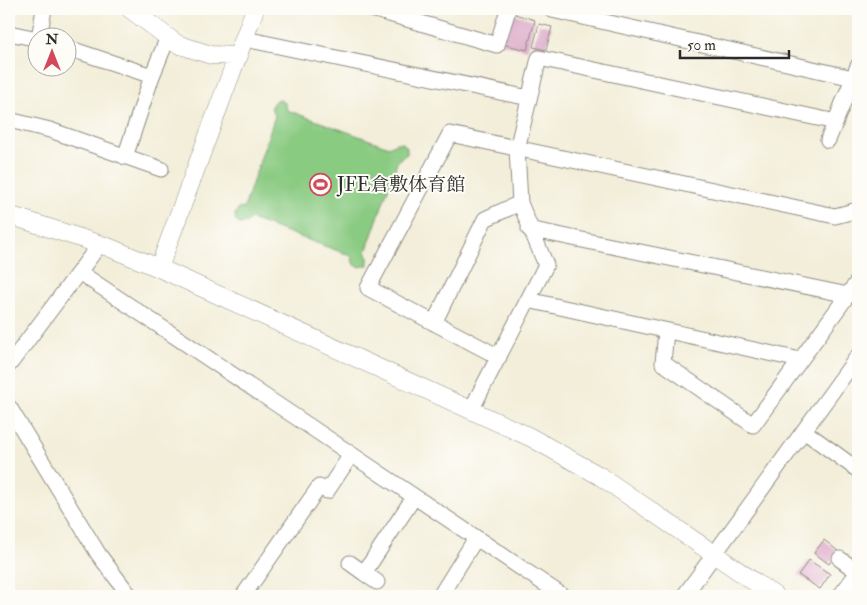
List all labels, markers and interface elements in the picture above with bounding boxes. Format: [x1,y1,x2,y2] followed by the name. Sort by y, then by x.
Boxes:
[28,28,78,78] north arrow
[680,28,788,60] scale bar
[45,31,59,48] text: N
[687,36,716,55] text: 50 m
[309,172,333,196] sports icon: JFE倉敷体育館
[336,173,465,197] place label: JFE倉敷体育館

